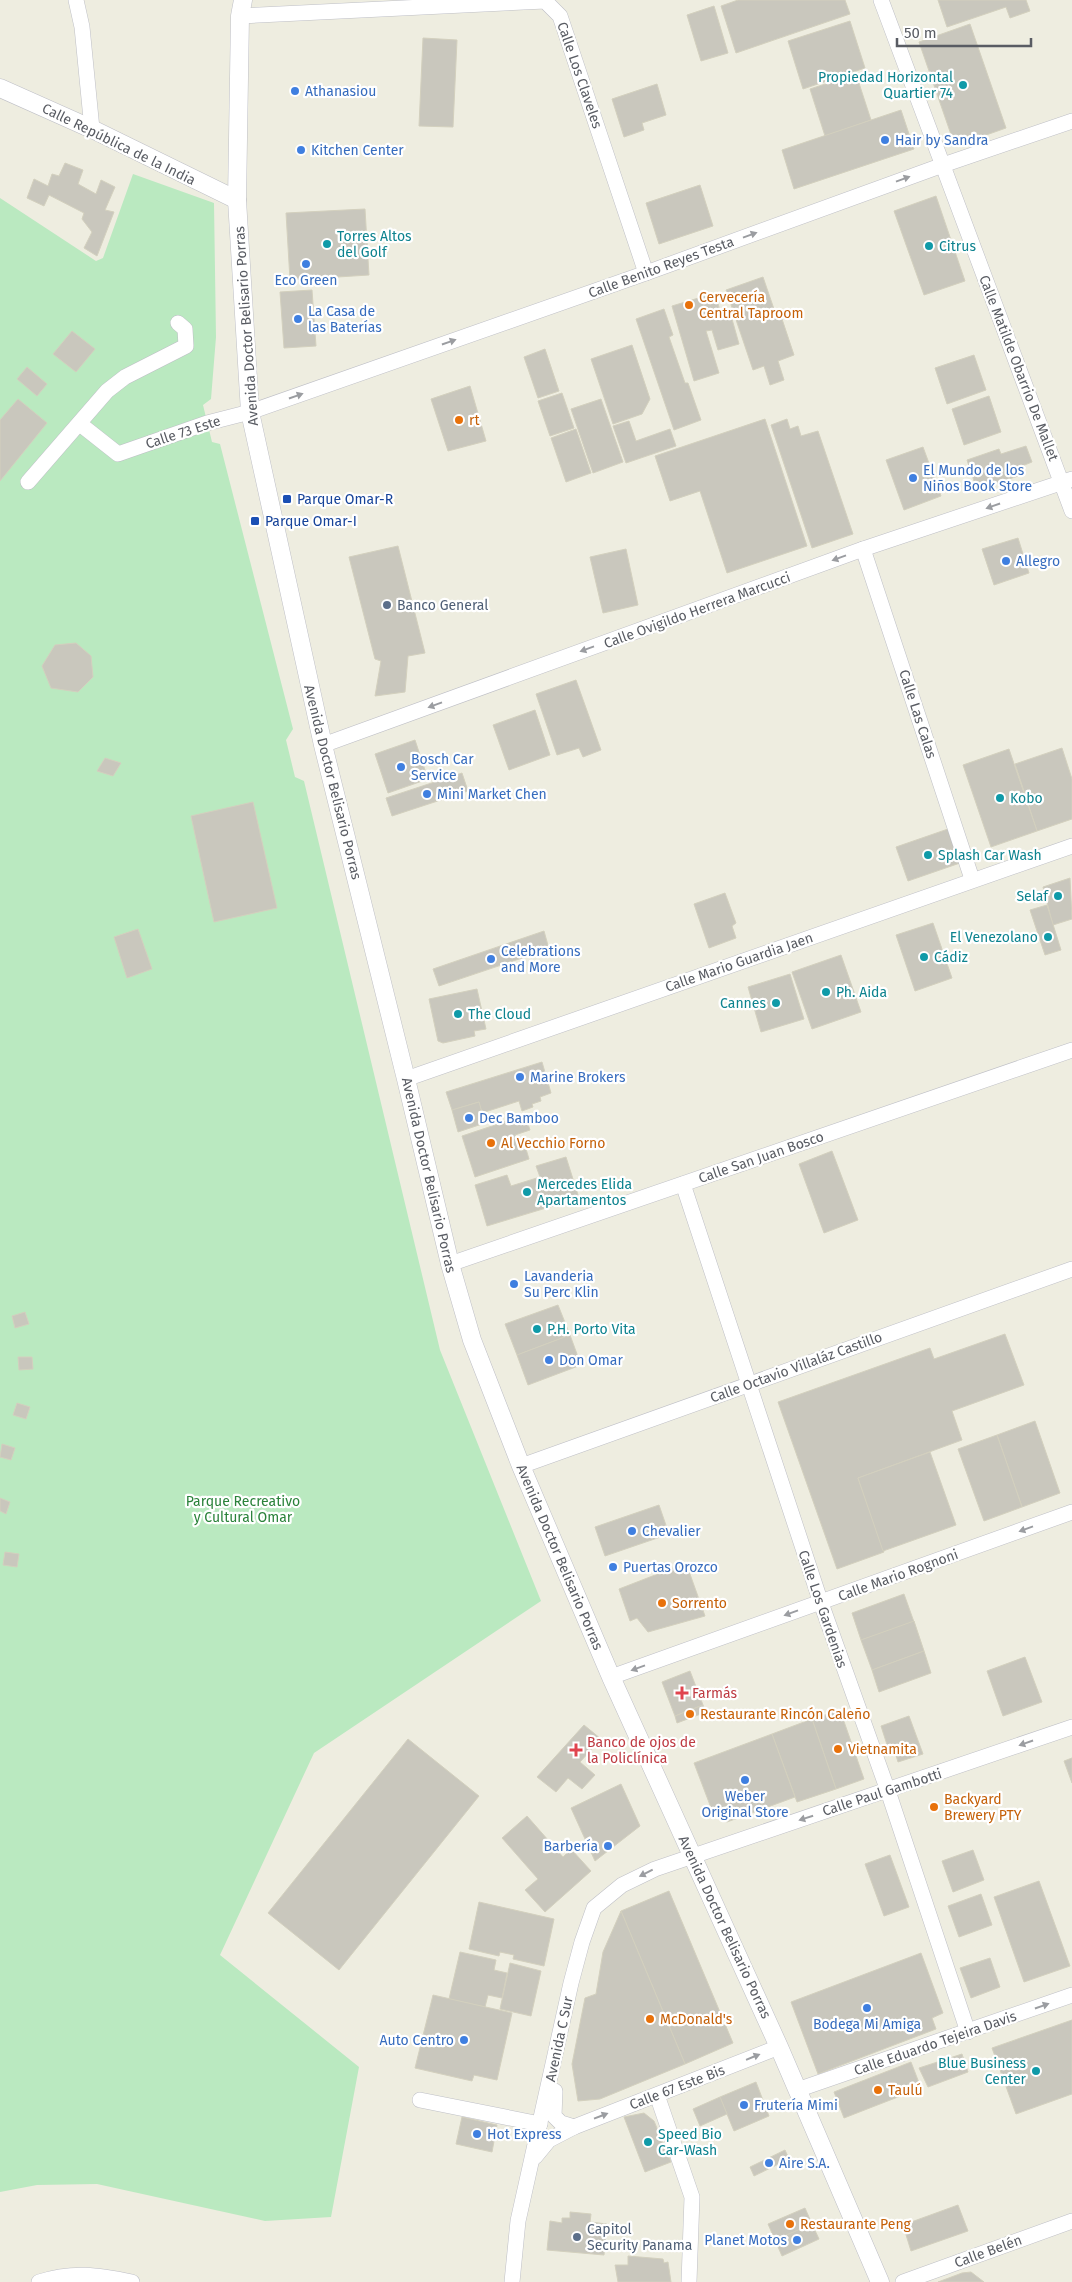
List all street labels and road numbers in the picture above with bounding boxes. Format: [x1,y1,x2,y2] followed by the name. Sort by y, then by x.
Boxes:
[553,20,606,131] street label: Calle Los Claveles
[39,100,198,189] street label: Calle República de la India
[231,225,262,426] street label: Avenida Doctor Belisario Porras
[586,233,736,302] street label: Calle Benito Reyes Testa
[975,273,1062,464] street label: Calle Matilde Obarrio De Mallet
[144,412,223,453] street label: Calle 73 Este
[602,569,793,652] street label: Calle Ovigildo Herrera Marcucci
[895,668,940,761] street label: Calle Las Calas
[300,683,365,882] street label: Avenida Doctor Belisario Porras
[663,929,815,996] street label: Calle Mario Guardia Jaen
[398,1076,459,1275] street label: Avenida Doctor Belisario Porras
[696,1128,826,1187] street label: Calle San Juan Bosco
[708,1328,885,1407] street label: Calle Octavio Villaláz Castillo
[513,1462,607,1653] street label: Avenida Doctor Belisario Porras
[836,1546,961,1605] street label: Calle Mario Rognoni
[794,1548,851,1671] street label: Calle Los Gardenias
[820,1765,944,1820] street label: Calle Paul Gambotti
[675,1833,775,2022] street label: Avenida Doctor Belisario Porras
[542,1994,577,2083] street label: Avenida C Sur
[852,2007,1019,2079] street label: Calle Eduardo Tejeira Davis
[627,2061,728,2113] street label: Calle 67 Este Bis
[952,2231,1024,2272] street label: Calle Belén

